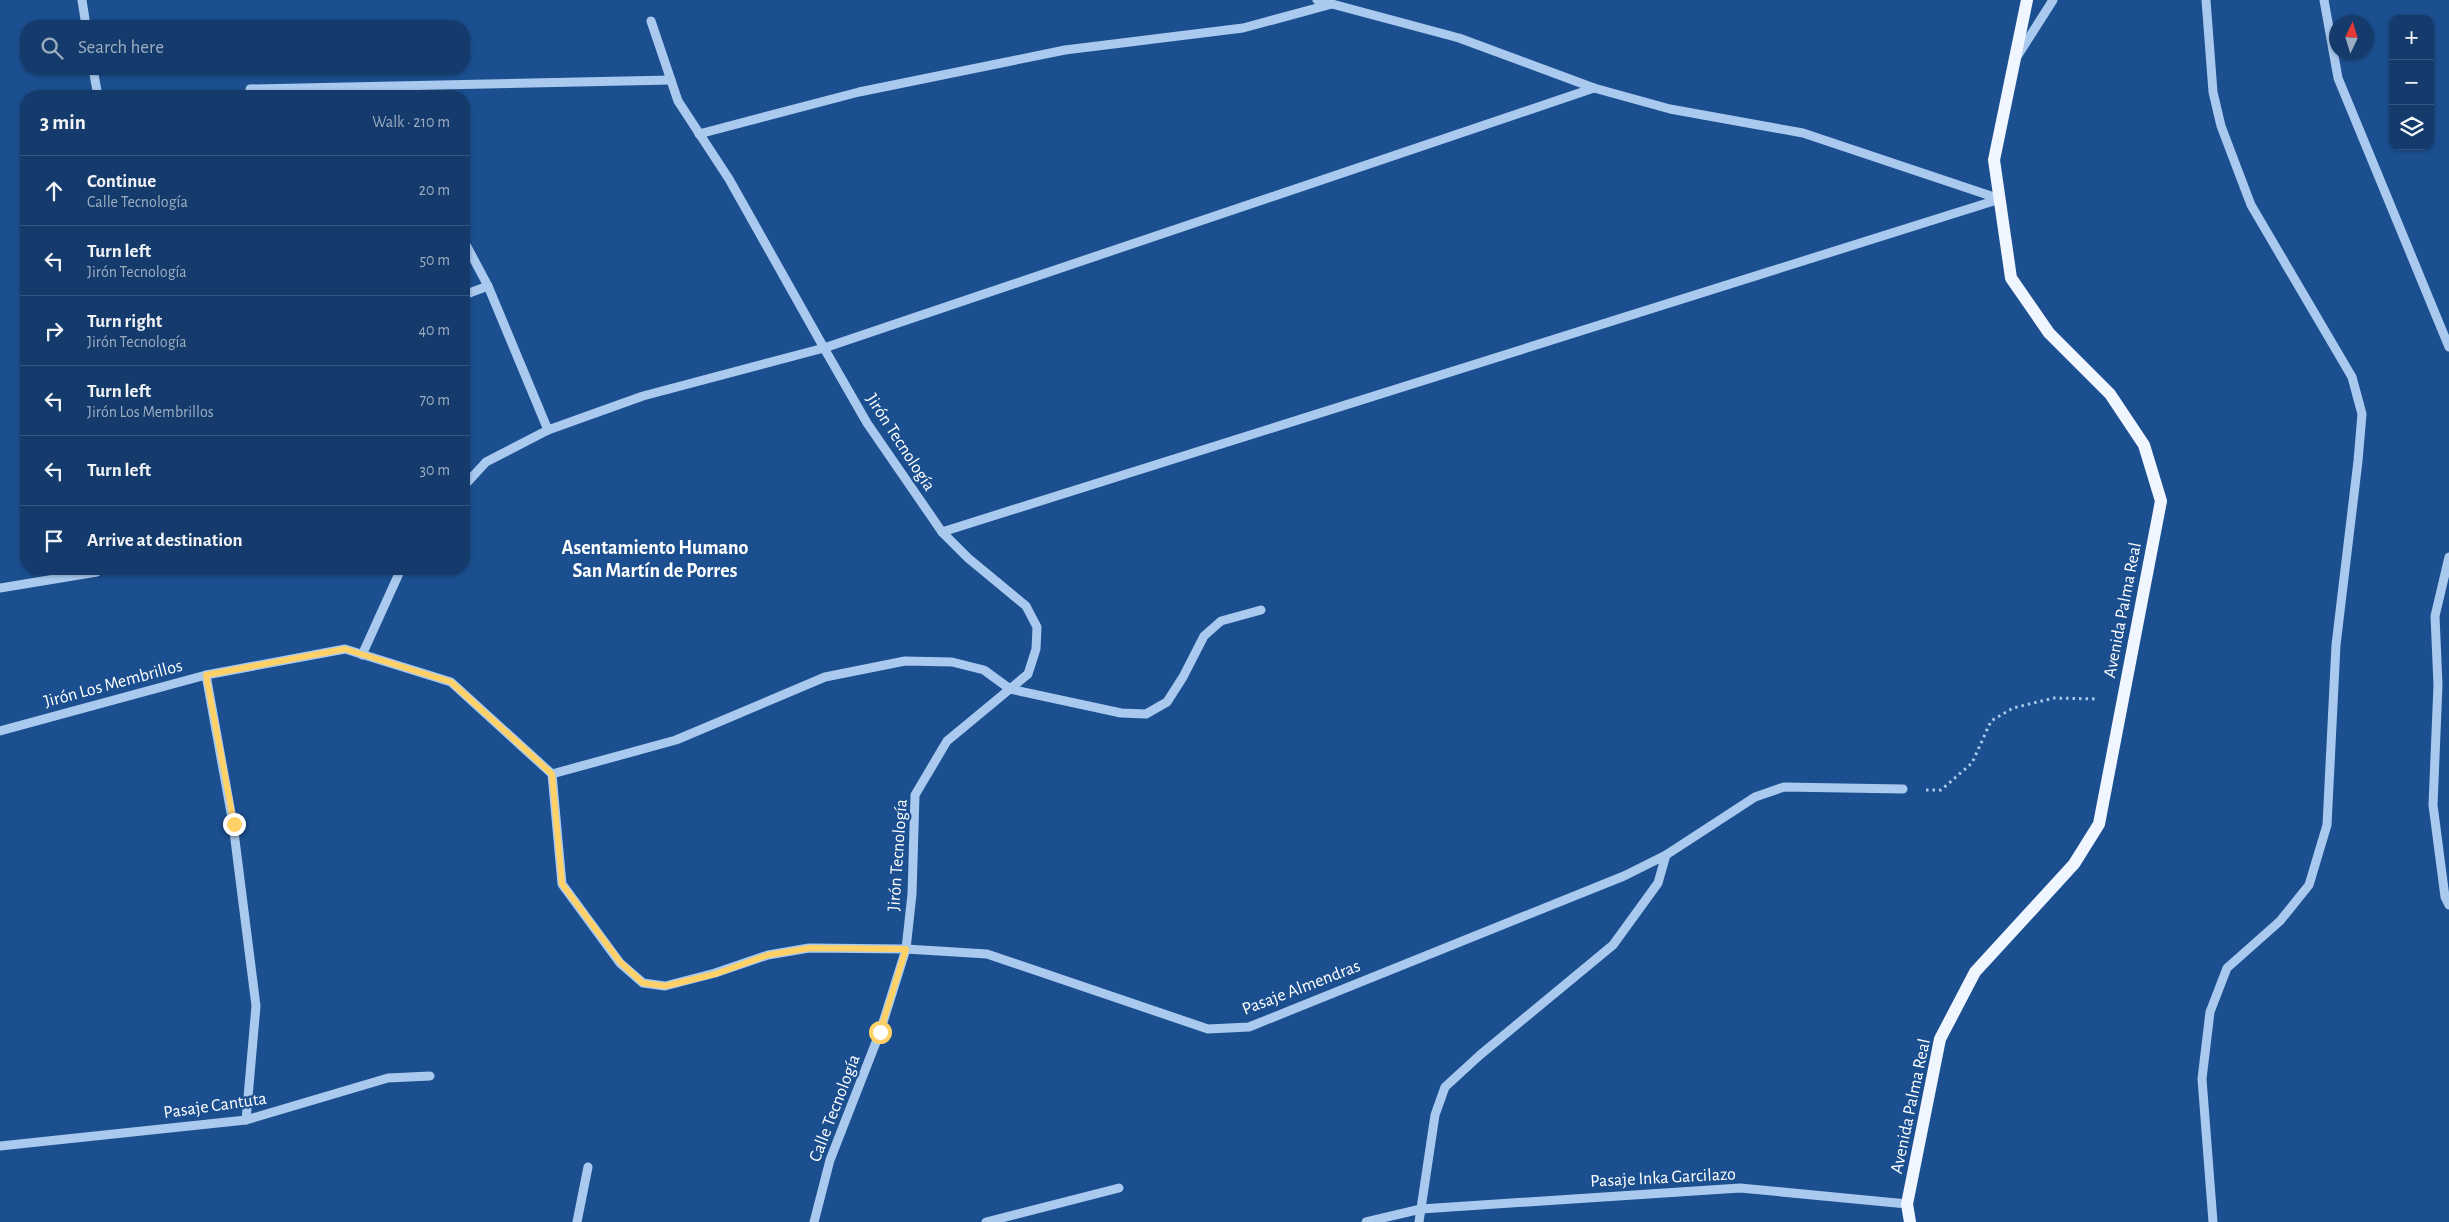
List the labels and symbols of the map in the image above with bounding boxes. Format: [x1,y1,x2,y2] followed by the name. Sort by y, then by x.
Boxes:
[2329,15,2374,60] north arrow
[862,391,938,494] street label: Jirón Tecnología
[562,538,749,581] district label: Asentamiento Humano San Martín de Porres
[2101,541,2145,680] street label: Avenida Palma Real
[42,657,184,711] street label: Jirón Los Membrillos
[885,798,911,912] street label: Jirón Tecnología
[223,813,246,836] route end
[1240,957,1363,1019] street label: Pasaje Almendras
[869,1021,892,1044] route start
[1888,1037,1934,1175] street label: Avenida Palma Real
[806,1052,864,1165] street label: Calle Tecnología
[162,1090,268,1122] street label: Pasaje Cantuta
[1590,1165,1737,1191] street label: Pasaje Inka Garcilazo

